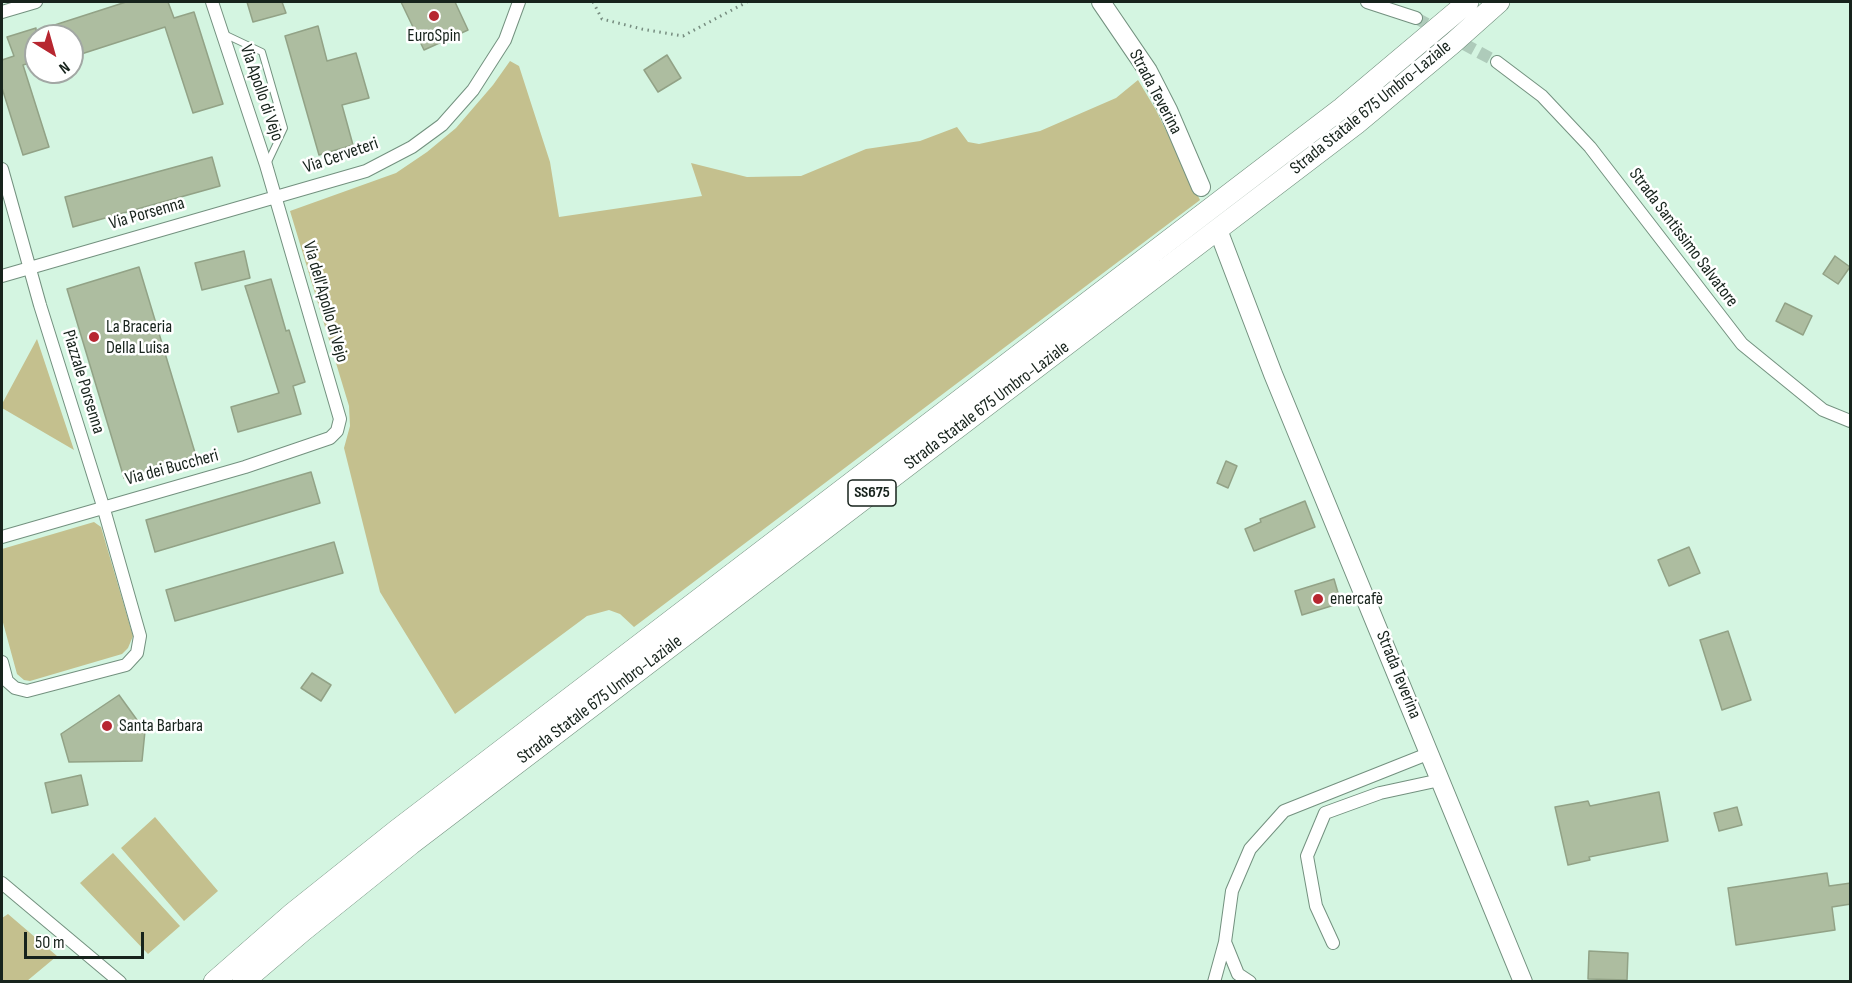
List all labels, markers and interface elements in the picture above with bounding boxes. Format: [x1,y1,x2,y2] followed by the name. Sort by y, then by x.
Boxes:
[427,9,441,23] marker: EuroSpin
[24,24,84,84] north arrow
[407,25,461,47] place label: EuroSpin
[1286,36,1456,180] street label: Strada Statale 675 Umbro-Laziale
[234,42,288,144] street label: Via Apollo di Vejo
[1124,46,1186,138] street label: Strada Teverina
[55,57,73,77] text: N
[301,133,381,179] street label: Via Cerveteri
[1624,164,1742,312] street label: Strada Santissimo Salvatore
[107,193,187,235] street label: Via Porsenna
[297,239,353,365] street label: Via dell'Apollo di Vejo
[106,316,172,358] place label: La Braceria Della Luisa
[57,328,109,436] street label: Piazzale Porsenna
[87,330,101,344] marker: La Braceria Della Luisa
[900,337,1074,475] street label: Strada Statale 675 Umbro-Laziale
[123,445,221,491] street label: Via dei Buccheri
[848,480,896,506] road number: SS675
[1330,588,1383,610] place label: enercafè
[1311,592,1325,606] marker: enercafè
[1371,628,1425,722] street label: Strada Teverina
[513,631,687,769] street label: Strada Statale 675 Umbro-Laziale
[119,715,203,737] place label: Santa Barbara
[100,719,114,733] marker: Santa Barbara
[27,920,147,958] scale bar
[35,932,65,953] text: 50 m

